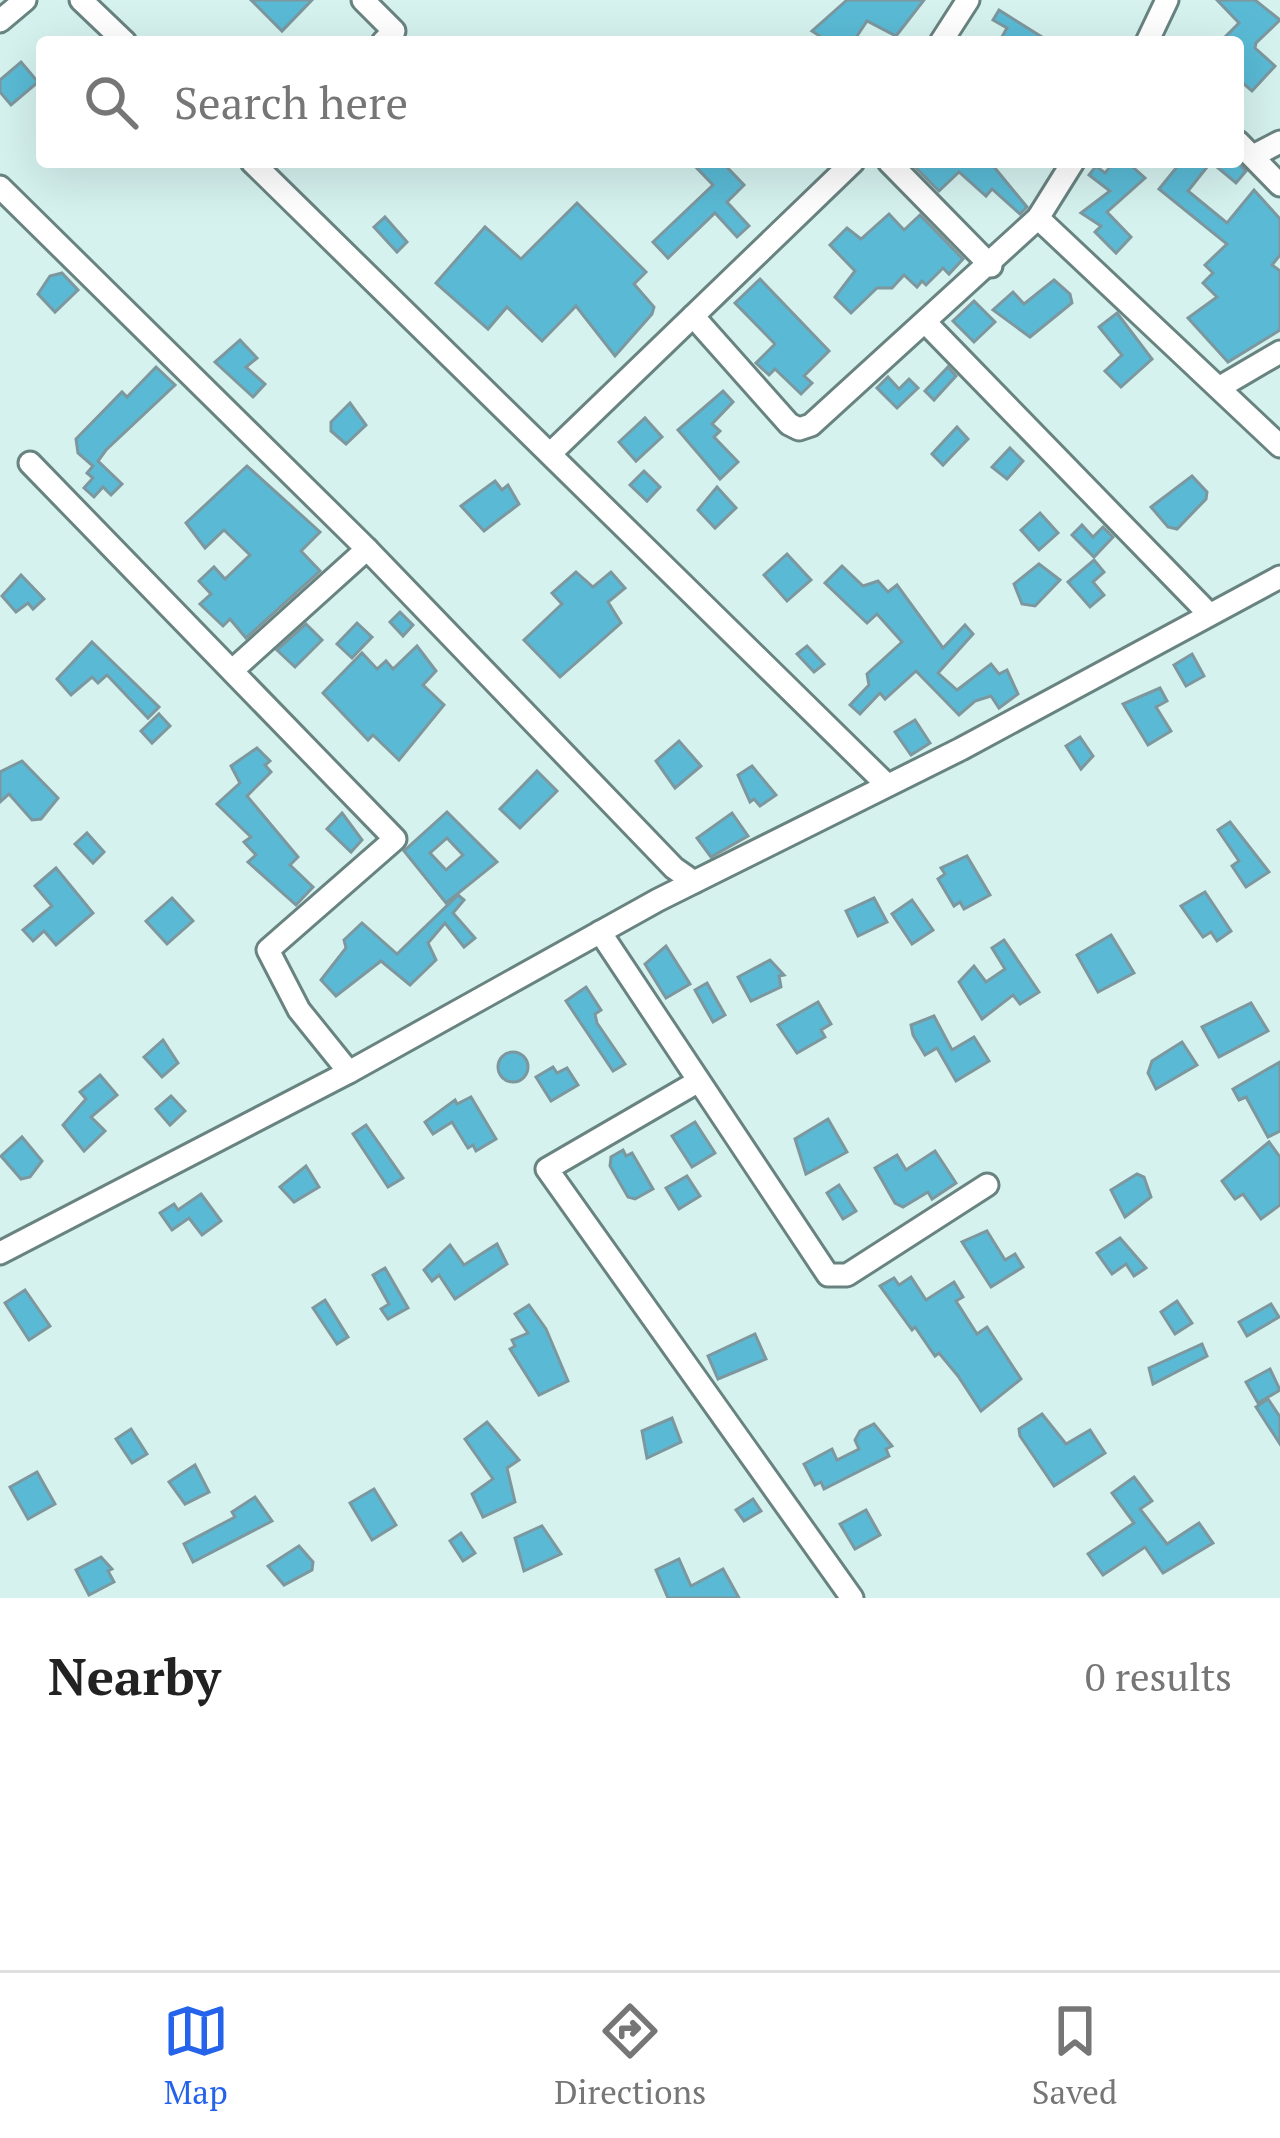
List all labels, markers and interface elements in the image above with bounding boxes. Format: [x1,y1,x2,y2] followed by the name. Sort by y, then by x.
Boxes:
[36,36,1244,168] search box
[78,69,144,135] icon: search
[174,72,408,132] text: Search here
[48,1642,221,1710] text: Nearby
[1085,1650,1232,1702] text: 0 results
[163,1998,229,2113] tab: Map
[554,1998,706,2113] tab: Directions
[1032,1998,1117,2113] tab: Saved

